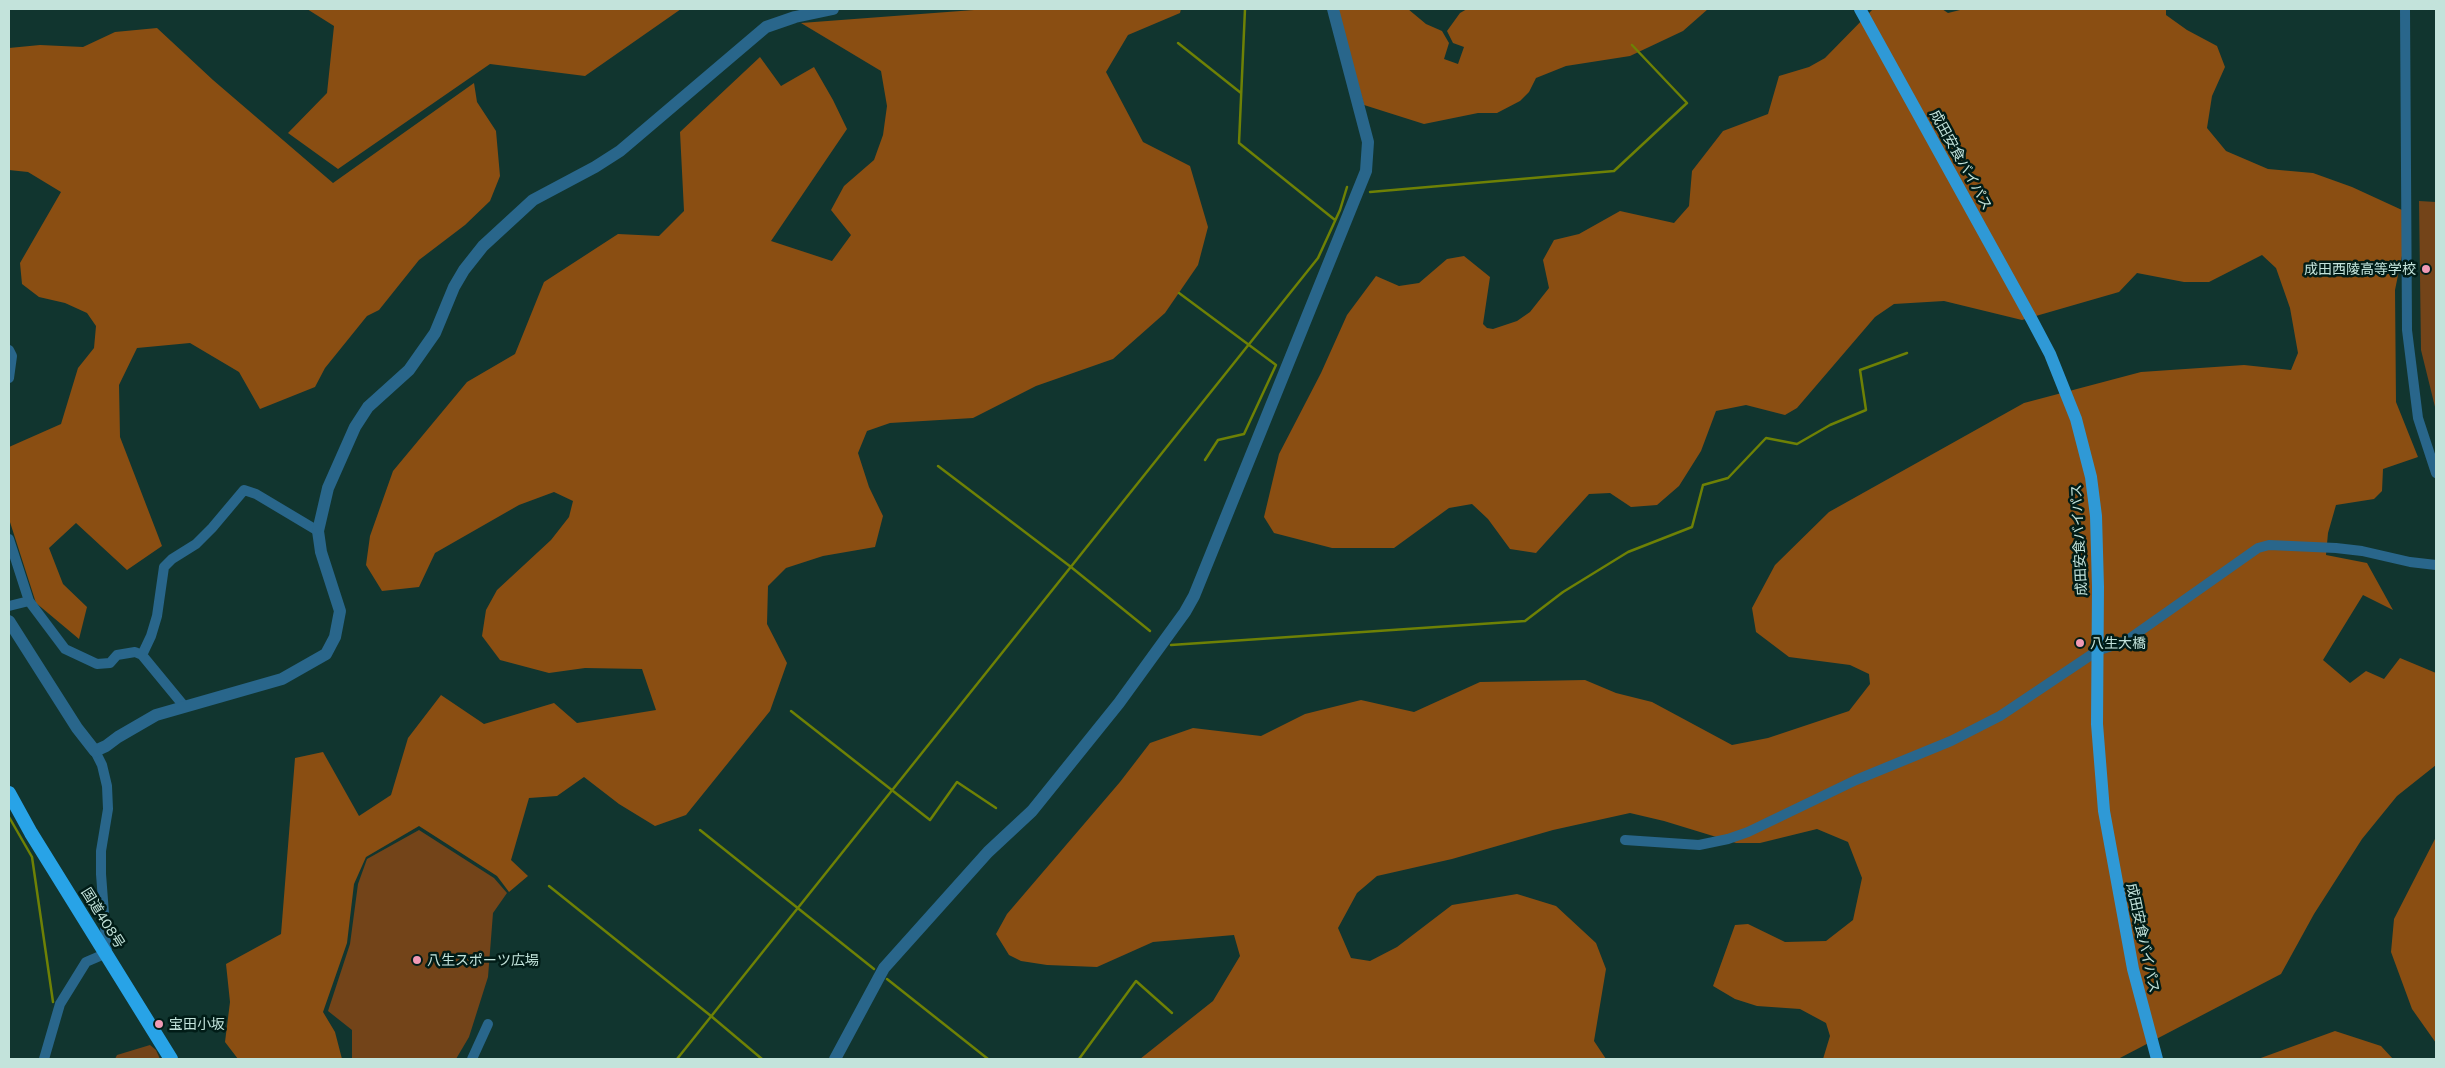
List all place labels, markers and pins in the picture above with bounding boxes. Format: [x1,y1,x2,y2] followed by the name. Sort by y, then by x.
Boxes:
[2304,261,2416,277] place label: 成田西陵高等学校
[2420,263,2432,275] marker: 成田西陵高等学校
[2090,635,2146,651] place label: 八生大橋
[2074,637,2086,649] marker: 八生大橋
[427,952,539,968] place label: 八生スポーツ広場
[411,954,423,966] marker: 八生スポーツ広場
[169,1016,225,1032] place label: 宝田小坂
[153,1018,165,1030] marker: 宝田小坂

